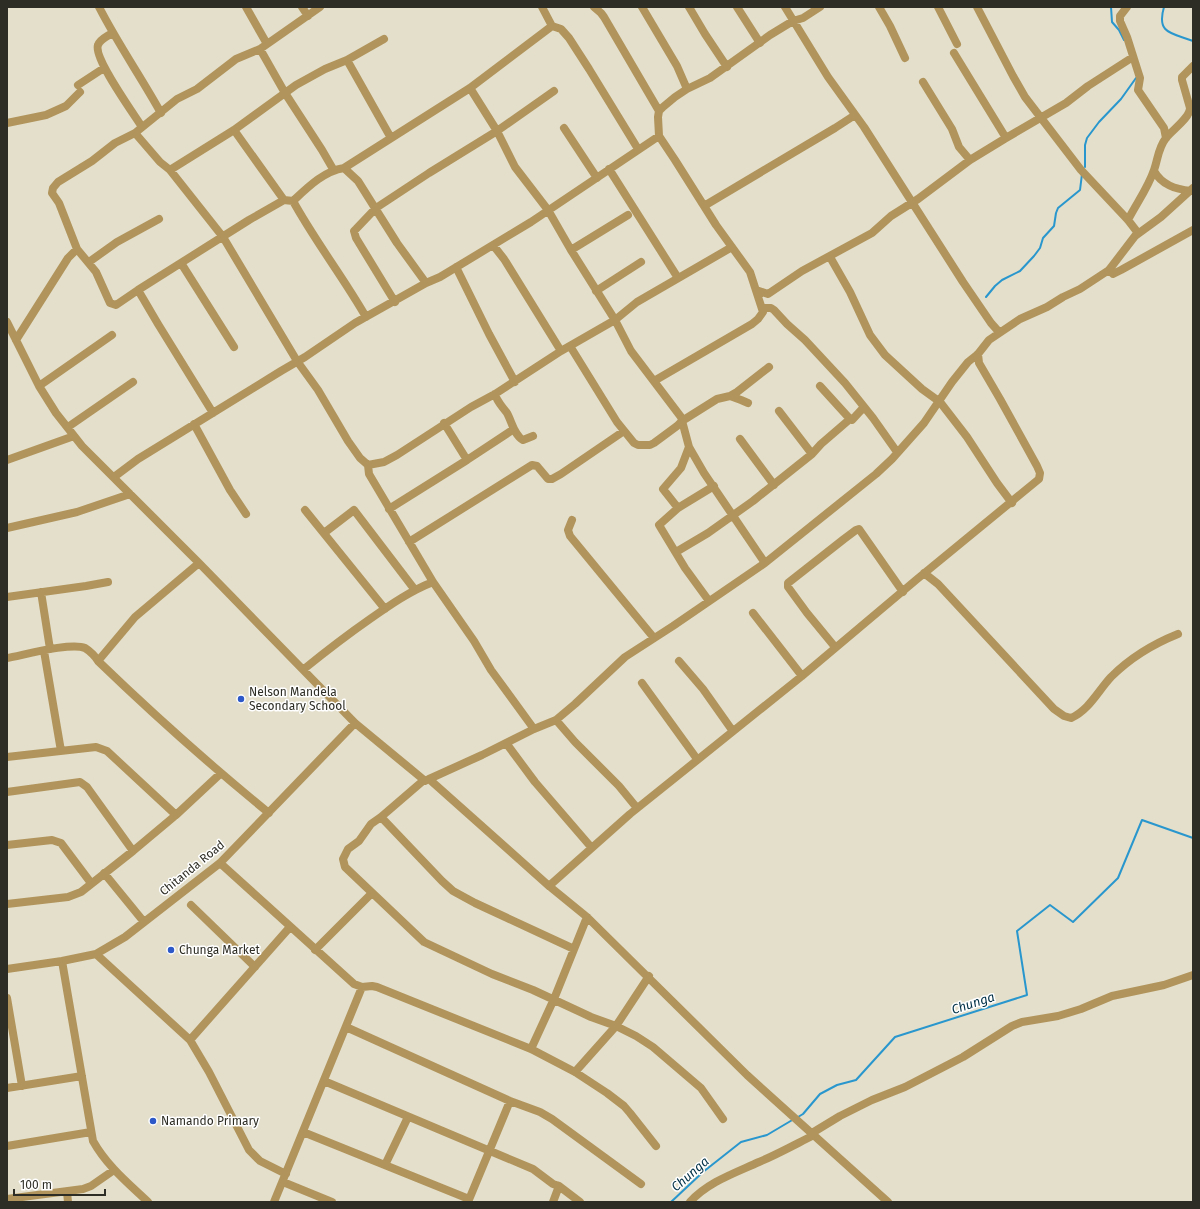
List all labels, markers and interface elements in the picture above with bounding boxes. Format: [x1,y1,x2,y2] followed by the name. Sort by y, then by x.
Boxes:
[249,685,346,713] place label: Nelson Mandela Secondary School
[236,694,246,704] marker: Nelson Mandela Secondary School
[157,838,227,898] street label: Chitanda Road
[179,943,260,957] place label: Chunga Market
[166,945,176,955] marker: Chunga Market
[949,989,997,1017] water label: Chunga
[161,1114,259,1128] place label: Namando Primary
[148,1116,158,1126] marker: Namando Primary
[668,1154,712,1194] water label: Chunga
[14,1171,105,1197] scale bar
[20,1178,52,1192] text: 100 m

